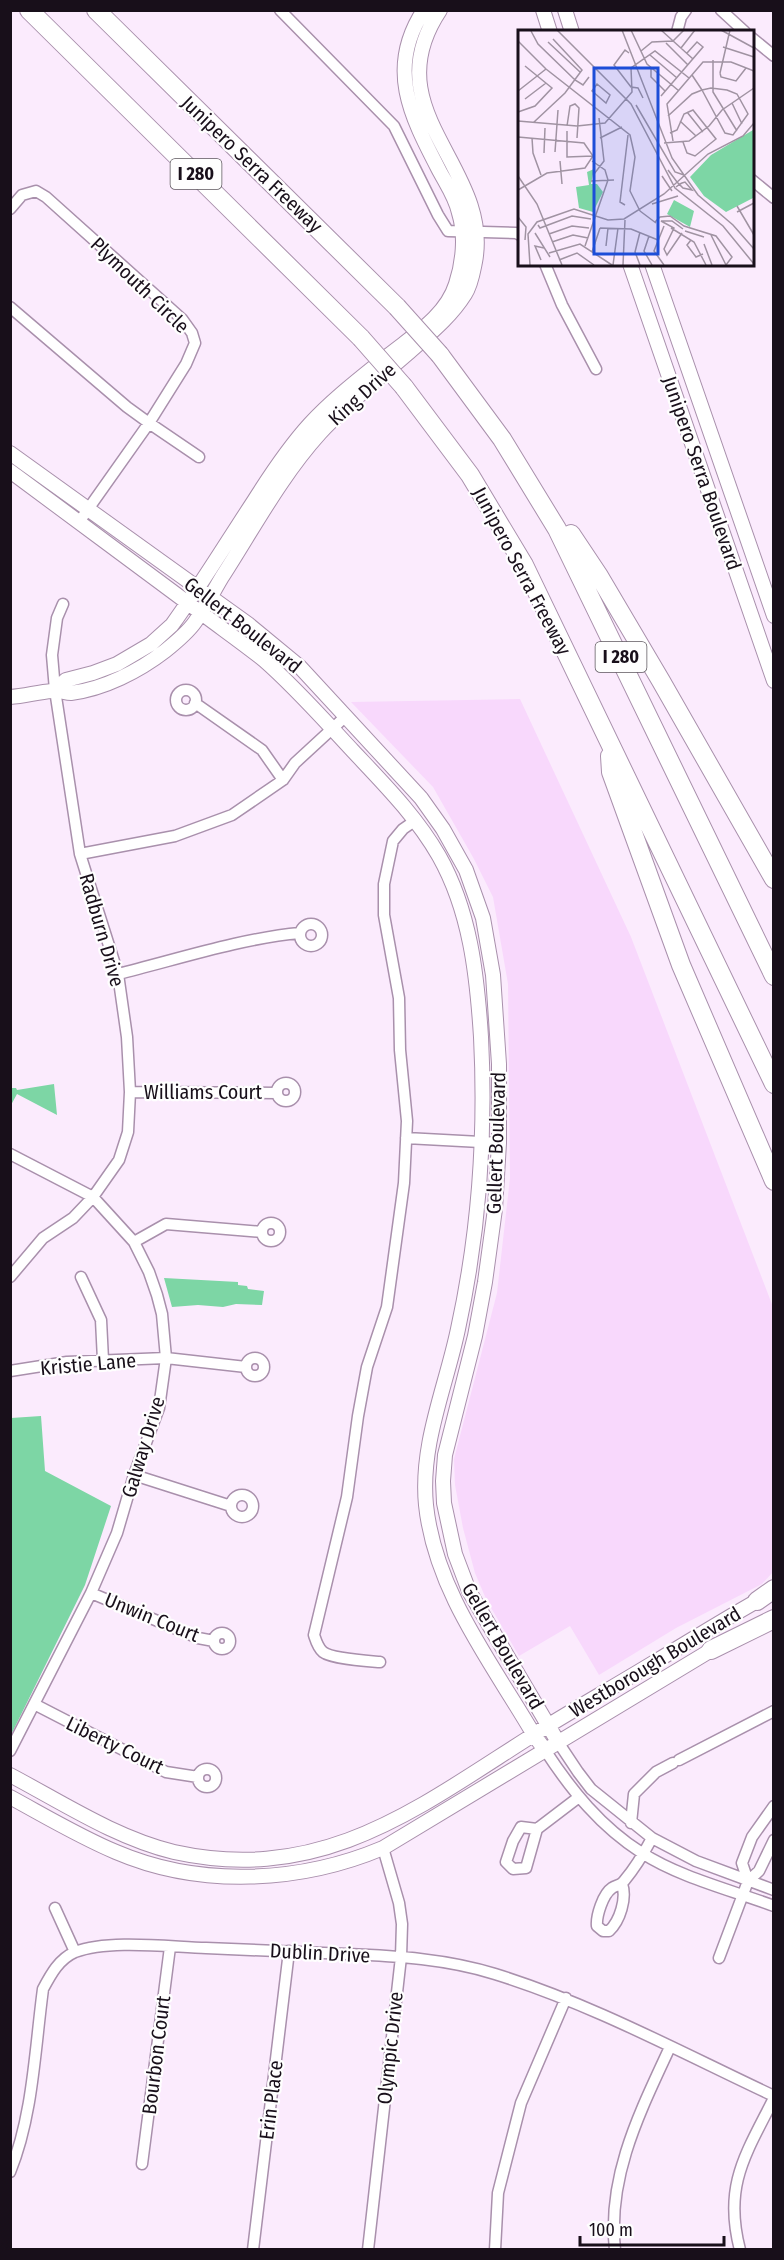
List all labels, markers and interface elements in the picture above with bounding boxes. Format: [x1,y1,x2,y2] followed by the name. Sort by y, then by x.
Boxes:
[518,30,754,266] inset map
[176,90,328,238] street label: Junipero Serra Freeway
[170,159,222,189] road number: I 280
[86,232,194,338] street label: Plymouth Circle
[323,357,401,431] street label: King Drive
[657,373,747,573] street label: Junipero Serra Boulevard
[468,483,576,659] street label: Junipero Serra Freeway
[180,572,306,678] street label: Gellert Boulevard
[596,642,646,672] road number: I 280
[74,871,130,989] street label: Radburn Drive
[482,1071,510,1215] street label: Gellert Boulevard
[144,1080,263,1104] street label: Williams Court
[39,1348,137,1380] street label: Kristie Lane
[116,1393,170,1501] street label: Galway Drive
[457,1578,549,1714] street label: Gellert Boulevard
[101,1587,203,1647] street label: Unwin Court
[565,1601,745,1723] street label: Westborough Boulevard
[62,1711,168,1779] street label: Liberty Court
[269,1938,371,1968] street label: Dublin Drive
[372,1990,408,2106] street label: Olympic Drive
[137,1994,175,2116] street label: Bourbon Court
[254,2059,288,2141] street label: Erin Place
[580,2209,724,2247] scale bar
[589,2219,633,2241] text: 100 m

